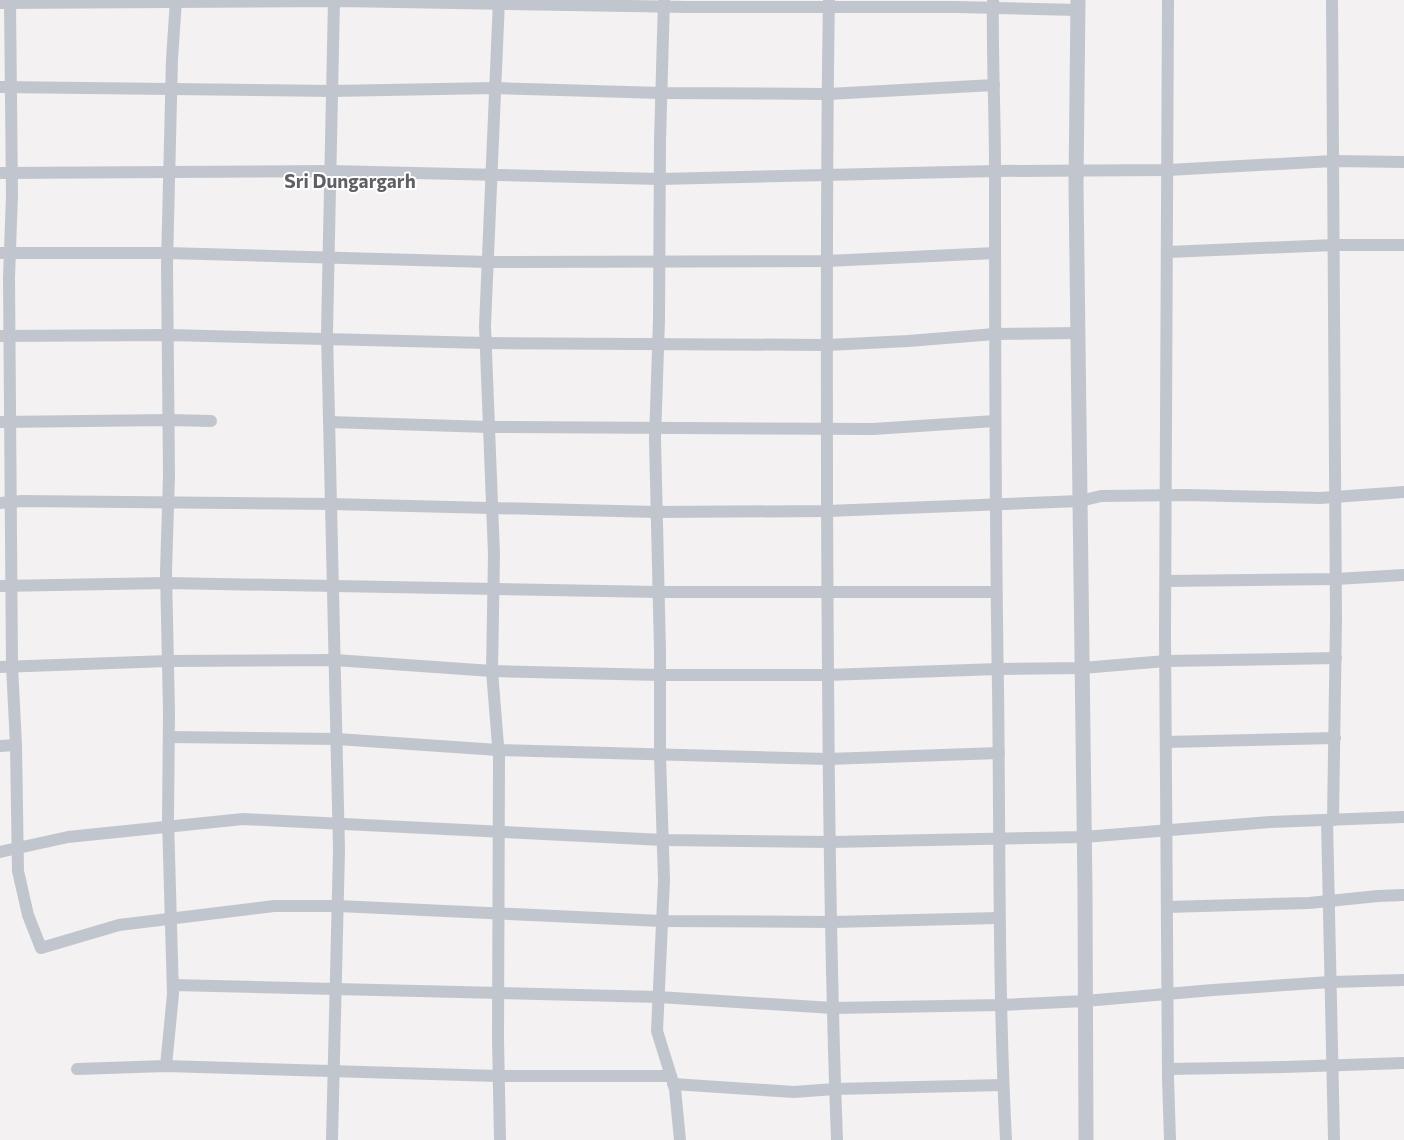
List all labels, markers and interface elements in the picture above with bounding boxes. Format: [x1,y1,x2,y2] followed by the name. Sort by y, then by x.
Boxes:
[284,169,416,192] district label: Sri Dungargarh

